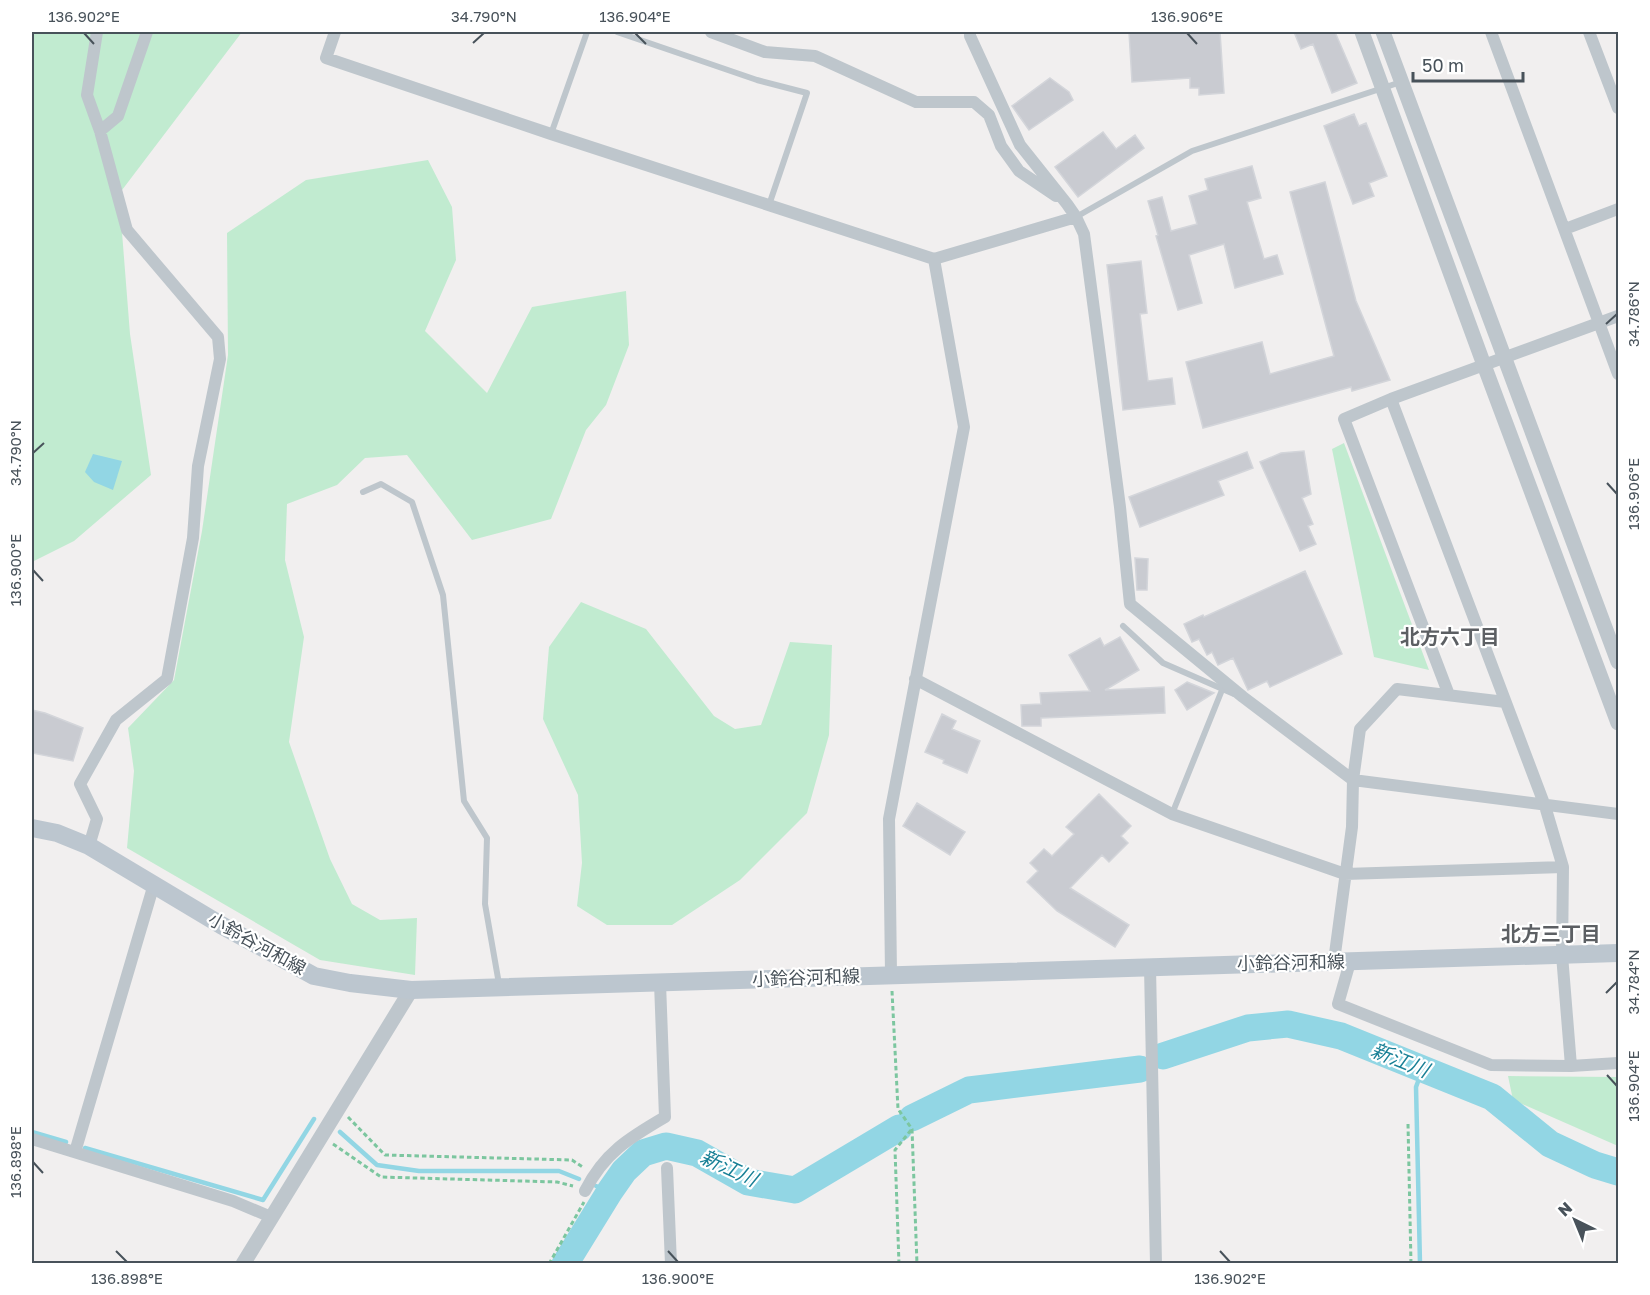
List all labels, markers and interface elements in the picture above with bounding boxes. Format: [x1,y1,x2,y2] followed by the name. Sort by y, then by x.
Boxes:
[48,7,120,25] text: 136.902°E
[451,7,517,25] text: 34.790°N
[599,7,671,25] text: 136.904°E
[1151,7,1223,25] text: 136.906°E
[1413,45,1522,83] scale bar
[1422,54,1464,76] text: 50 m
[1624,281,1642,347] text: 34.786°N
[6,420,24,486] text: 34.790°N
[1624,458,1642,530] text: 136.906°E
[6,534,24,606] text: 136.900°E
[1400,624,1500,648] district label: 北方六丁目
[205,907,310,979] street label: 小鈴谷河和線
[1501,921,1601,945] district label: 北方三丁目
[1624,949,1642,1015] text: 34.784°N
[1237,950,1345,974] street label: 小鈴谷河和線
[752,964,860,990] street label: 小鈴谷河和線
[1368,1037,1435,1082] water label: 新江川
[1624,1050,1642,1122] text: 136.904°E
[6,1126,24,1198] text: 136.898°E
[697,1144,763,1191] water label: 新江川
[1545,1190,1605,1250] north arrow
[1553,1198,1576,1220] text: N
[91,1269,163,1287] text: 136.898°E
[642,1269,714,1287] text: 136.900°E
[1194,1269,1266,1287] text: 136.902°E

